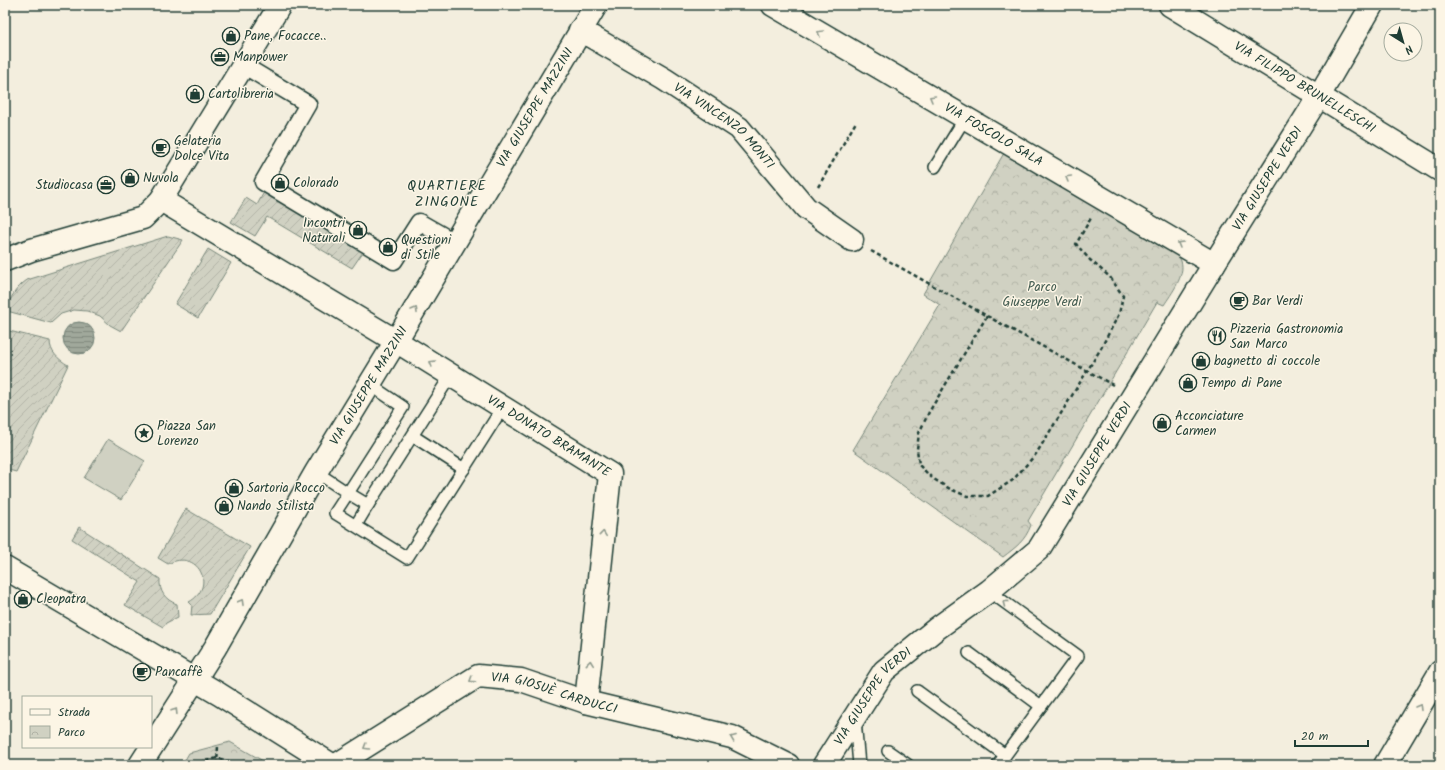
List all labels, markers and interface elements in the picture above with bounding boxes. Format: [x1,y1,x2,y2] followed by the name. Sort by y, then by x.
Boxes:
[1383,22,1423,62] north arrow
[221,26,241,46] shop icon: Pane, Focacce..
[244,26,326,47] place label: Pane, Focacce..
[816,30,824,37] one-way arrow
[1230,36,1380,139] street label: VIA FILIPPO BRUNELLESCHI
[1400,40,1417,58] text: N
[491,44,579,172] street label: VIA GIUSEPPE MAZZINI
[210,47,230,67] office icon: Manpower
[233,47,288,68] place label: Manpower
[669,77,780,174] street label: VIA VINCENZO MONTI
[185,84,205,104] shop icon: Cartolibreria
[208,84,274,105] place label: Cartolibreria
[929,96,936,103] one-way arrow
[940,97,1047,172] street label: VIA FOSCOLO SALA
[1227,122,1308,235] street label: VIA GIUSEPPE VERDI
[174,131,229,167] place label: Gelateria Dolce Vita
[151,138,171,158] cafe icon: Gelateria Dolce Vita
[120,168,140,188] shop icon: Nuvola
[143,168,179,189] place label: Nuvola
[270,173,290,193] shop icon: Colorado
[293,173,339,194] place label: Colorado
[36,175,93,196] place label: Studiocasa
[96,175,116,195] office icon: Studiocasa
[407,175,487,213] district label: QUARTIERE ZINGONE
[1065,176,1072,183] one-way arrow
[302,213,346,249] place label: Incontri Naturali
[348,220,368,240] shop icon: Incontri Naturali
[401,230,452,266] place label: Questioni di Stile
[378,237,398,257] shop icon: Questioni di Stile
[1177,242,1184,249] one-way arrow
[1003,277,1082,313] park label: Parco Giuseppe Verdi
[1229,291,1249,311] cafe icon: Bar Verdi
[1252,291,1303,312] place label: Bar Verdi
[410,307,417,314] one-way arrow
[1230,319,1343,355] place label: Pizzeria Gastronomia San Marco
[324,322,413,449] street label: VIA GIUSEPPE MAZZINI
[1207,326,1227,346] restaurant icon: Pizzeria Gastronomia San Marco
[1191,351,1211,371] shop icon: bagnetto di coccole
[1214,351,1320,372] place label: bagnetto di coccole
[429,360,436,368] one-way arrow
[1178,373,1198,393] shop icon: Tempo di Pane
[1201,373,1282,394] place label: Tempo di Pane
[483,389,615,483] street label: VIA DONATO BRAMANTE
[1057,398,1137,511] street label: VIA GIUSEPPE VERDI
[1175,406,1244,442] place label: Acconciature Carmen
[1152,413,1172,433] shop icon: Acconciature Carmen
[157,416,216,452] place label: Piazza San Lorenzo
[134,423,154,443] place icon: Piazza San Lorenzo
[224,478,244,498] shop icon: Sartoria Rocco
[247,478,325,499] place label: Sartoria Rocco
[214,496,234,516] shop icon: Nando Stilista
[237,496,314,517] place label: Nando Stilista
[599,531,608,537] one-way arrow
[13,589,33,609] shop icon: Cleopatra
[36,589,86,610] place label: Cleopatra
[237,599,244,606] one-way arrow
[1003,601,1010,608] one-way arrow
[829,642,917,750] street label: VIA GIUSEPPE VERDI
[586,660,595,666] one-way arrow
[132,662,152,682] cafe icon: Pancaffè
[155,662,203,683] place label: Pancaffè
[490,667,620,720] street label: VIA GIOSUÈ CARDUCCI
[469,675,476,683] one-way arrow
[22,696,152,748] legend
[58,703,91,722] text: Strada
[1414,704,1422,711] one-way arrow
[170,708,178,715] one-way arrow
[1295,722,1368,748] scale bar
[58,723,85,742] text: Parco
[1301,727,1329,746] text: 20 m
[729,734,736,742] one-way arrow
[363,742,370,750] one-way arrow

